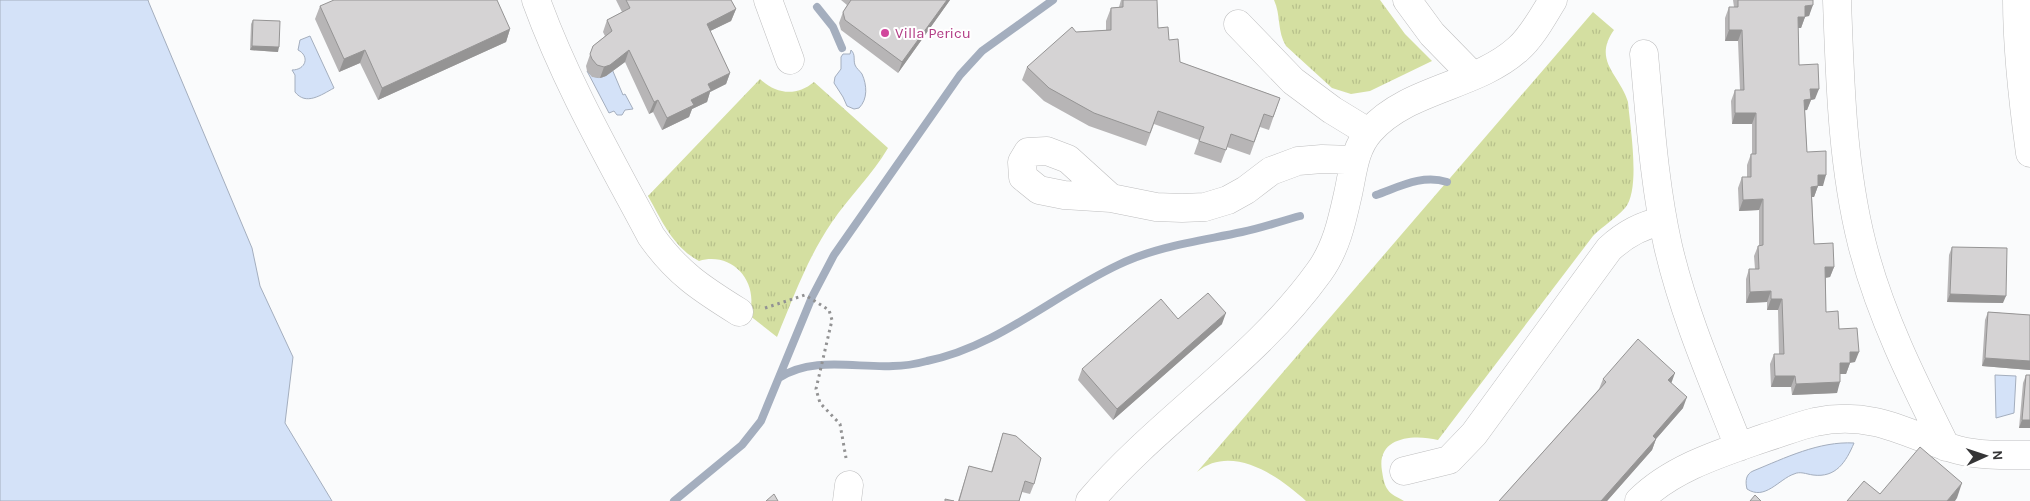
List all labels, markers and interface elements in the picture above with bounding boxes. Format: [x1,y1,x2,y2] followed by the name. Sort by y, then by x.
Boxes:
[895,24,971,42] place label: Villa Pericu
[879,27,891,39] marker: Villa Pericu
[1960,431,2010,481] north arrow
[1989,450,2006,461] text: N

